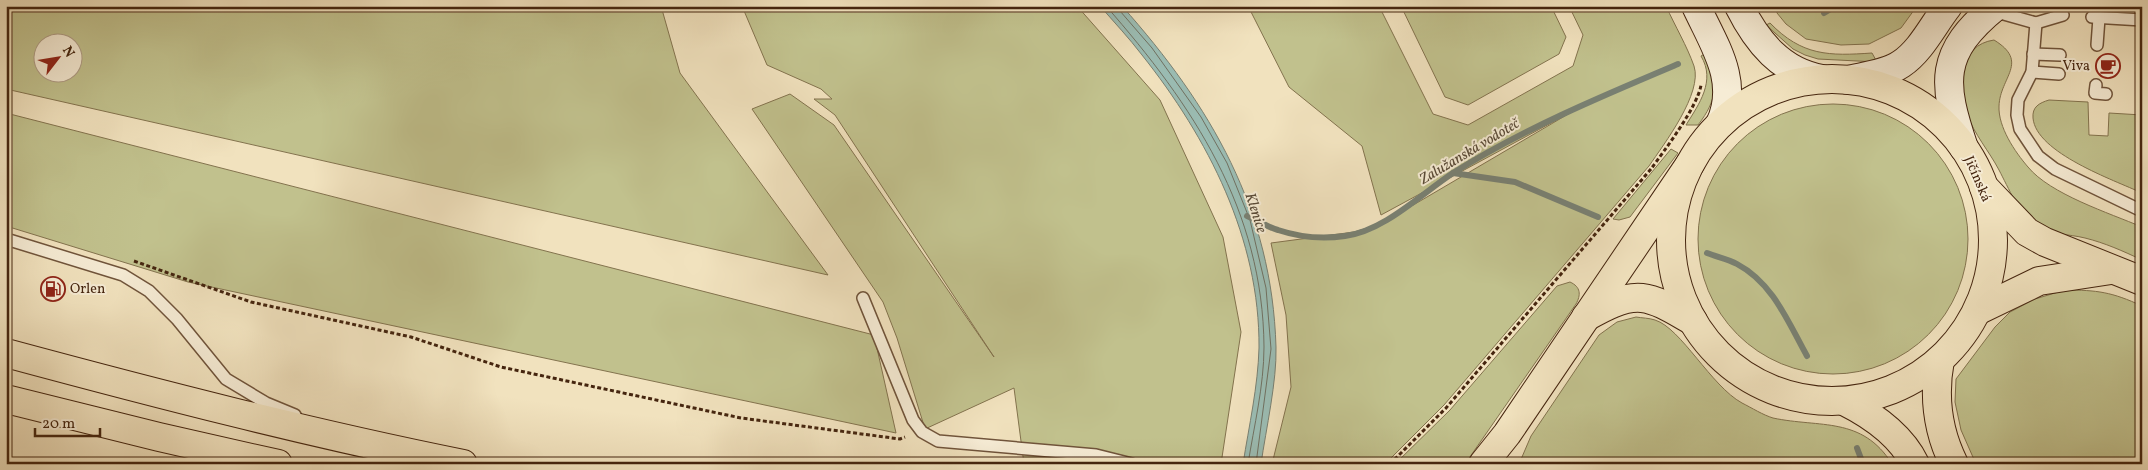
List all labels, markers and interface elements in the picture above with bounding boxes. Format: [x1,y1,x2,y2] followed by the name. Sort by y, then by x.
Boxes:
[32,32,82,82] north arrow
[57,43,79,61] text: N
[2095,53,2121,79] cafe icon: Viva
[2063,57,2090,76] place label: Viva
[1415,113,1525,191] water label: Zalužanská vodoteč
[1959,153,1995,205] street label: Jičínská
[1239,190,1272,236] water label: Klenice
[40,276,66,302] fuel station icon: Orlen
[70,280,105,299] place label: Orlen
[35,405,100,437] scale bar
[42,414,75,435] text: 20 m

